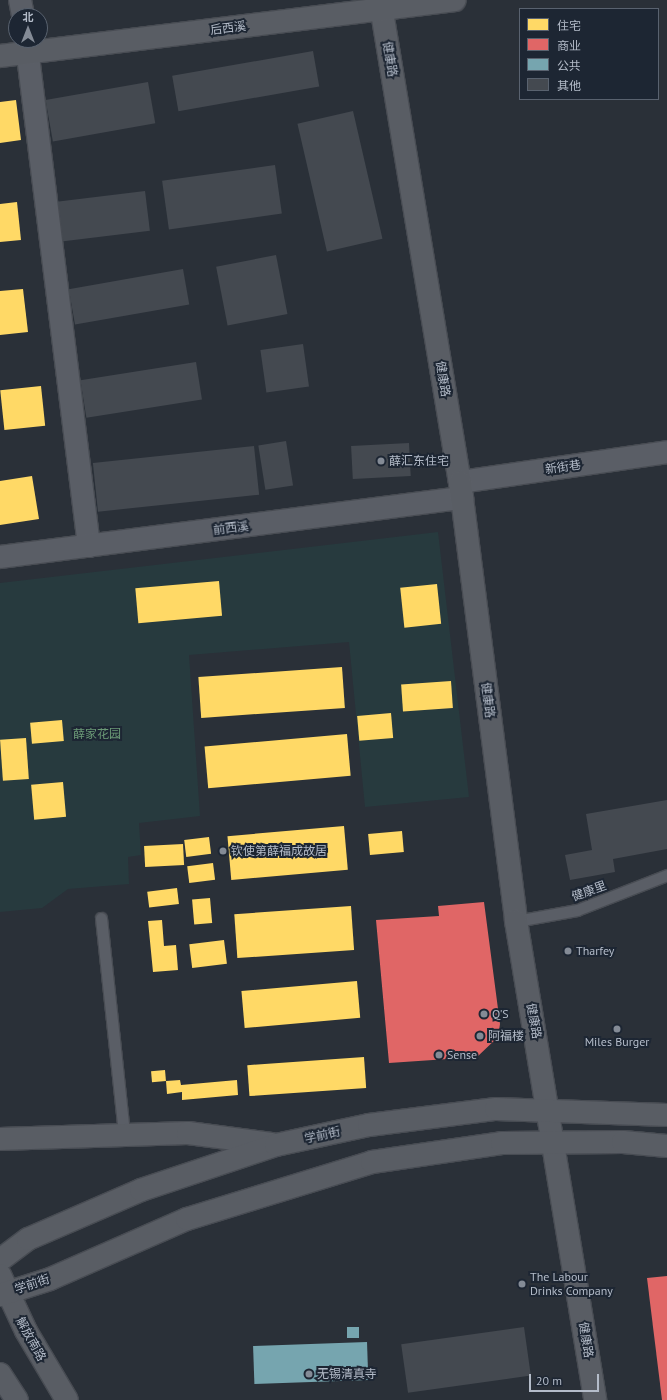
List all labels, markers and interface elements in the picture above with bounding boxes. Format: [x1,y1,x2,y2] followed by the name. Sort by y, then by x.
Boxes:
[8,8,48,48] north arrow
[519,8,659,100] legend
[23,10,34,24] text: 北
[557,18,581,33] text: 住宅
[209,19,247,37] street label: 后西溪
[557,38,581,53] text: 商业
[380,40,400,78] street label: 健康路
[557,58,581,73] text: 公共
[557,78,581,93] text: 其他
[433,360,453,398] street label: 健康路
[389,454,449,468] place label: 薛汇东住宅
[376,456,386,466] marker: 薛汇东住宅
[544,457,582,477] street label: 新街巷
[212,519,250,537] street label: 前西溪
[479,681,497,719] street label: 健康路
[73,727,121,741] park label: 薛家花园
[231,844,327,858] place label: 钦使第薛福成故居
[218,846,228,856] marker: 钦使第薛福成故居
[570,878,608,904] street label: 健康里
[576,944,614,958] place label: Tharfey
[563,946,573,956] marker: Tharfey
[524,1002,544,1040] street label: 健康路
[492,1007,509,1021] place label: Q'S
[479,1009,489,1019] marker: Q'S
[612,1024,622,1034] marker: Miles Burger
[488,1029,524,1043] place label: 阿福楼
[475,1031,485,1041] marker: 阿福楼
[585,1035,649,1049] place label: Miles Burger
[447,1048,477,1062] place label: Sense
[434,1050,444,1060] marker: Sense
[303,1124,341,1146] street label: 学前街
[530,1270,613,1298] place label: The Labour Drinks Company
[13,1272,51,1296] street label: 学前街
[517,1279,527,1289] marker: The Labour Drinks Company
[13,1315,49,1363] street label: 解放南路
[576,1321,596,1359] street label: 健康路
[531,1366,601,1392] scale bar
[317,1367,377,1381] place label: 无锡清真寺
[304,1369,314,1379] marker: 无锡清真寺
[536,1373,562,1388] text: 20 m

